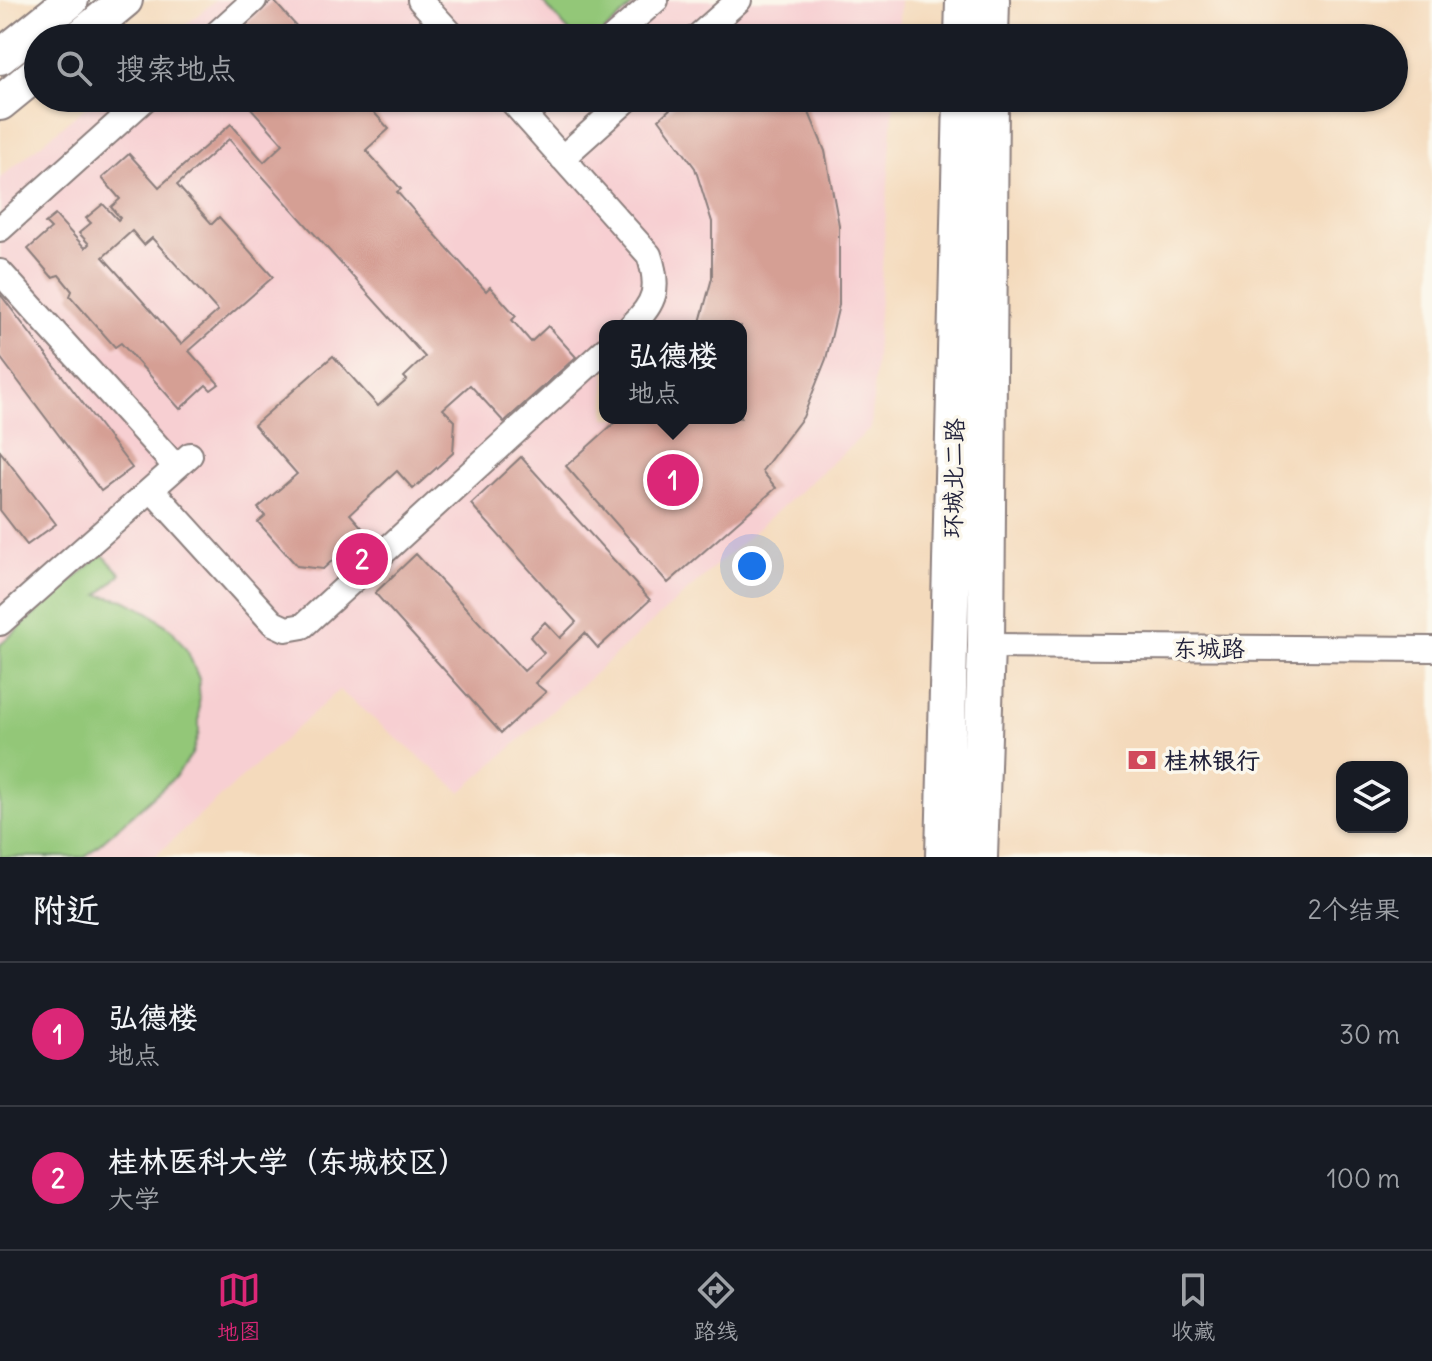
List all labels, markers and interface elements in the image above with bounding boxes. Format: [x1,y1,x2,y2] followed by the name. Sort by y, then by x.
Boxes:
[24,24,1408,112] search box
[52,46,96,90] icon: search
[116,49,236,87] text: 搜索地点
[599,320,747,424] popup
[628,336,718,374] text: 弘德楼
[628,376,680,409] text: 地点
[937,418,969,538] street label: 环城北二路
[647,450,699,510] pin: 1
[336,529,388,589] pin: 2
[732,546,772,586] your location
[1173,633,1245,663] street label: 东城路
[1127,745,1157,775] bank icon: 桂林银行
[1164,745,1260,775] place label: 桂林银行
[1336,761,1408,833] map controls
[1336,761,1408,833] button: layers
[32,888,100,931] text: 附近
[1308,893,1400,926] text: 2个结果
[108,998,198,1036] text: 弘德楼
[53,1018,63,1051] text: 1
[1339,1018,1400,1051] text: 30 m
[108,1038,160,1071] text: 地点
[108,1142,468,1180] text: 桂林医科大学（东城校区）
[51,1162,65,1195] text: 2
[1326,1162,1400,1195] text: 100 m
[108,1182,160,1215] text: 大学
[217,1268,261,1345] tab: 地图
[694,1268,738,1345] tab: 路线
[1171,1268,1215,1345] tab: 收藏

